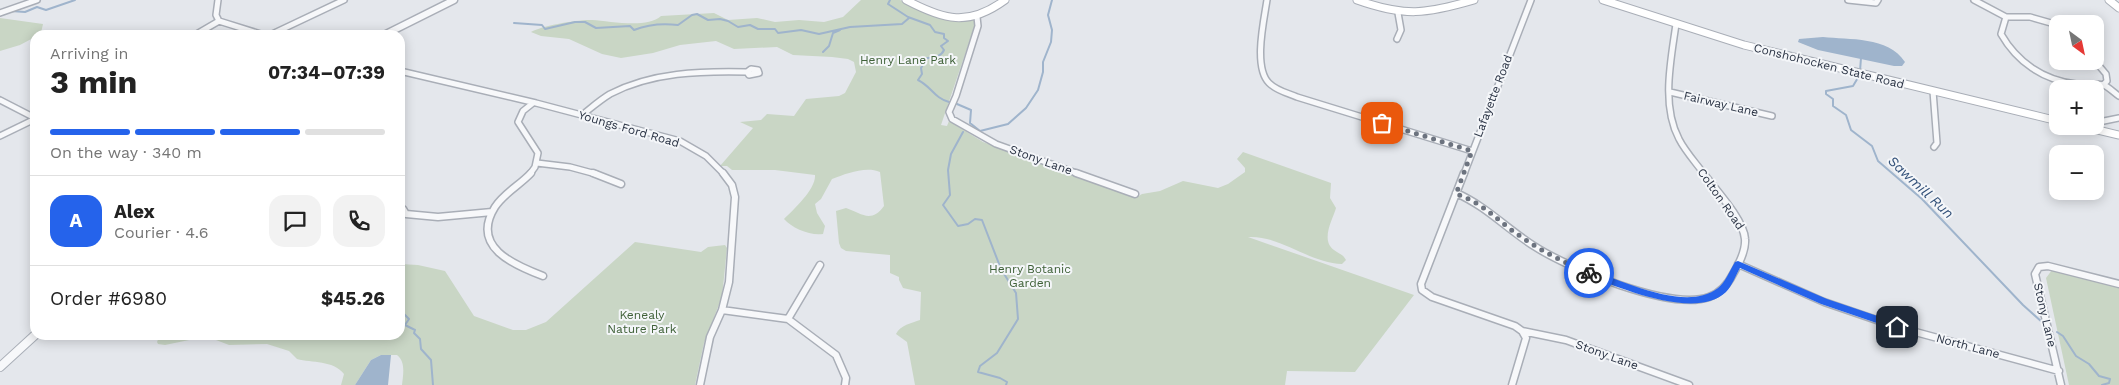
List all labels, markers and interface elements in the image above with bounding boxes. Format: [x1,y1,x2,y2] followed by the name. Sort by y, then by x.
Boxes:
[2049,15,2104,70] north arrow
[2049,15,2104,200] map controls
[1752,40,1906,92] street label: Conshohocken State Road
[50,44,128,63] text: Arriving in
[860,53,956,67] park label: Henry Lane Park
[1471,53,1515,139] street label: Lafayette Road
[268,61,385,84] text: 07:34–07:39
[50,63,137,101] text: 3 min
[2049,80,2104,135] button: +
[1682,89,1760,119] street label: Fairway Lane
[1361,102,1403,144] pin
[577,108,681,150] street label: Youngs Ford Road
[1368,109,1396,137] icon: bag
[1008,142,1074,178] street label: Stony Lane
[50,143,202,162] text: On the way · 340 m
[2049,145,2104,200] button: −
[1885,153,1957,221] water label: Sawmill Run
[1695,166,1747,232] street label: Colton Road
[269,195,321,247] button: chat
[333,195,385,247] button: phone
[114,200,155,223] text: Alex
[70,209,82,232] text: A
[114,223,209,242] text: Courier · 4.6
[1564,248,1614,298] courier
[1575,259,1603,287] icon: bike
[989,262,1071,290] park label: Henry Botanic Garden
[2031,282,2059,349] street label: Stony Lane
[50,287,167,310] text: Order #6980
[321,287,385,310] text: $45.26
[1876,306,1918,348] pin
[607,308,677,336] park label: Kenealy Nature Park
[1883,313,1911,341] icon: home
[1935,331,2001,361] street label: North Lane
[1574,337,1640,373] street label: Stony Lane

